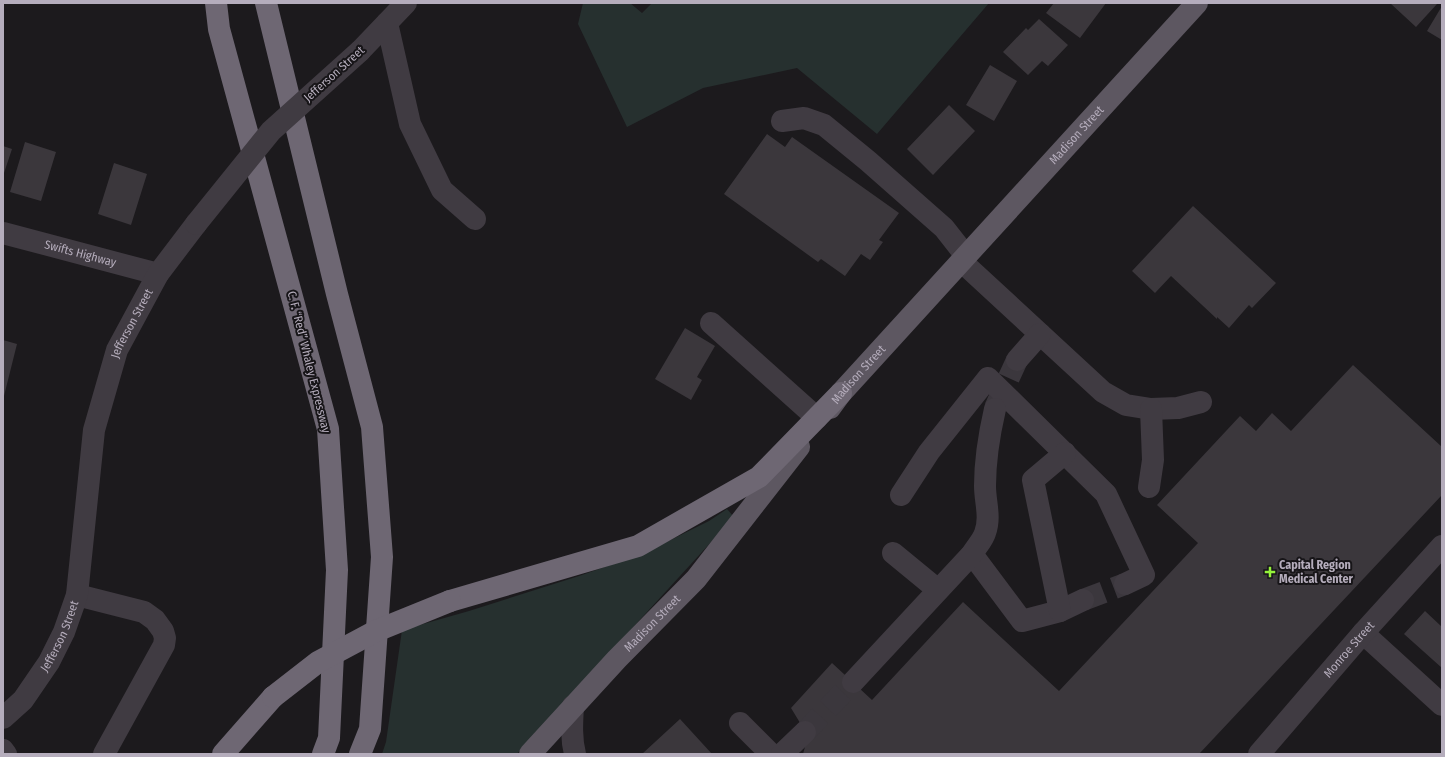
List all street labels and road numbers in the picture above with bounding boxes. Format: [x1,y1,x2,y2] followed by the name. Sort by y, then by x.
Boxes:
[301,43,367,105] street label: Jefferson Street
[1046,103,1107,167] street label: Madison Street
[43,237,118,270] street label: Swifts Highway
[108,286,156,360] street label: Jefferson Street
[285,289,334,435] street label: C. F. “Red” Whaley Expressway
[828,342,888,407] street label: Madison Street
[621,592,683,655] street label: Madison Street
[37,599,81,674] street label: Jefferson Street
[1321,618,1377,680] street label: Monroe Street

